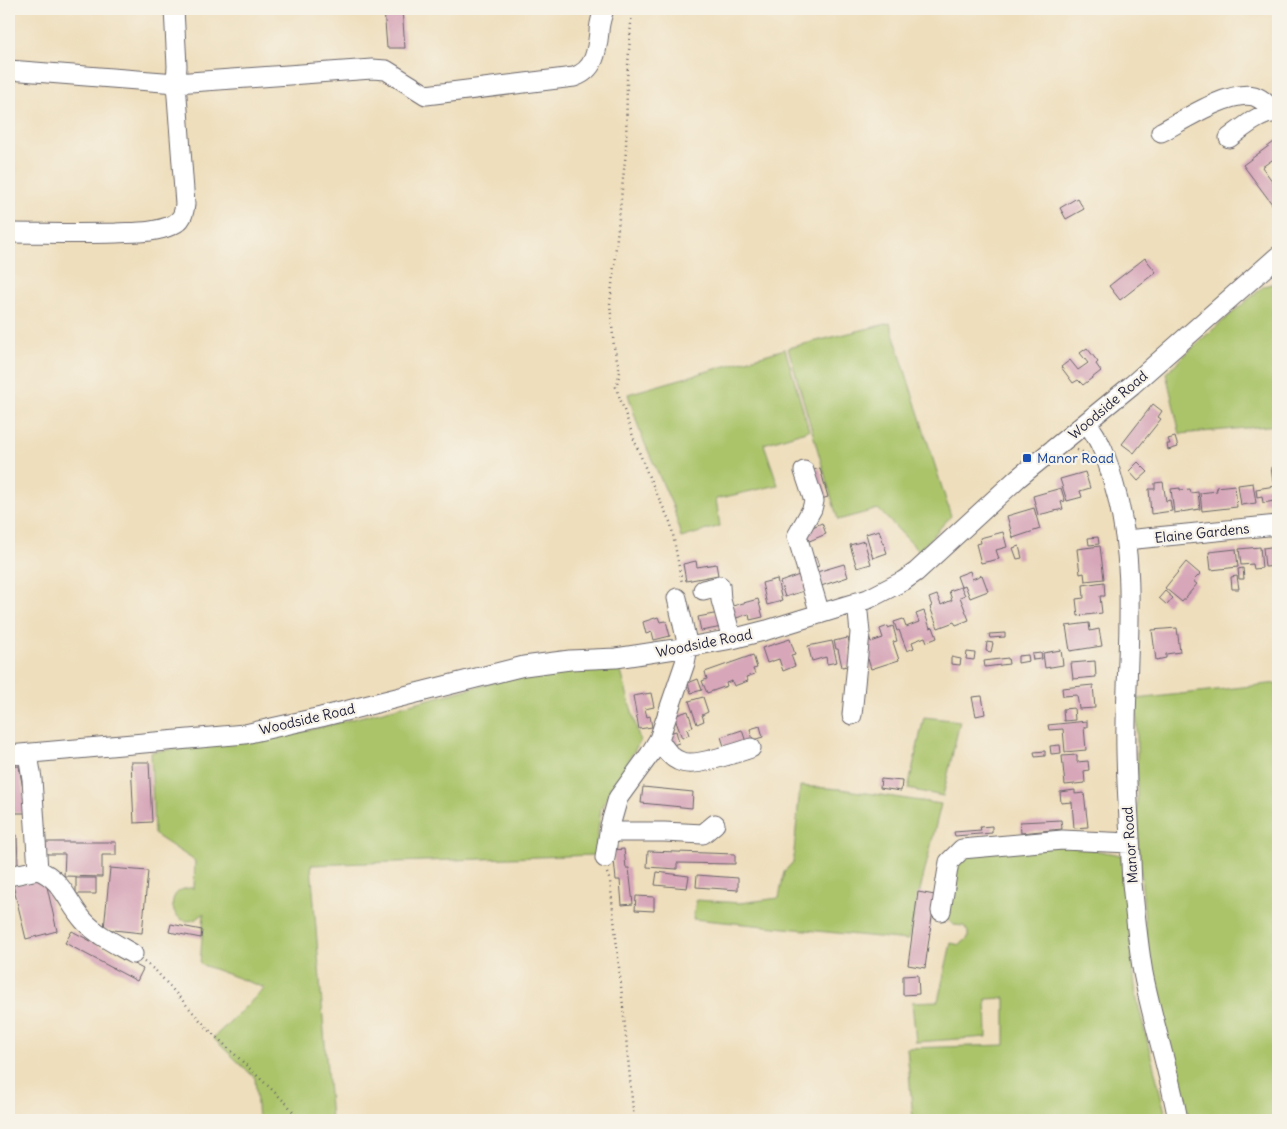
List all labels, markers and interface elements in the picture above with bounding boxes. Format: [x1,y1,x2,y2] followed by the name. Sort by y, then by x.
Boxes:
[1065,367,1151,443] street label: Woodside Road
[1037,449,1114,467] place label: Manor Road
[1021,452,1033,464] marker: Manor Road
[1154,519,1250,547] street label: Elaine Gardens
[654,625,754,661] street label: Woodside Road
[257,699,357,739] street label: Woodside Road
[1118,806,1142,884] street label: Manor Road

